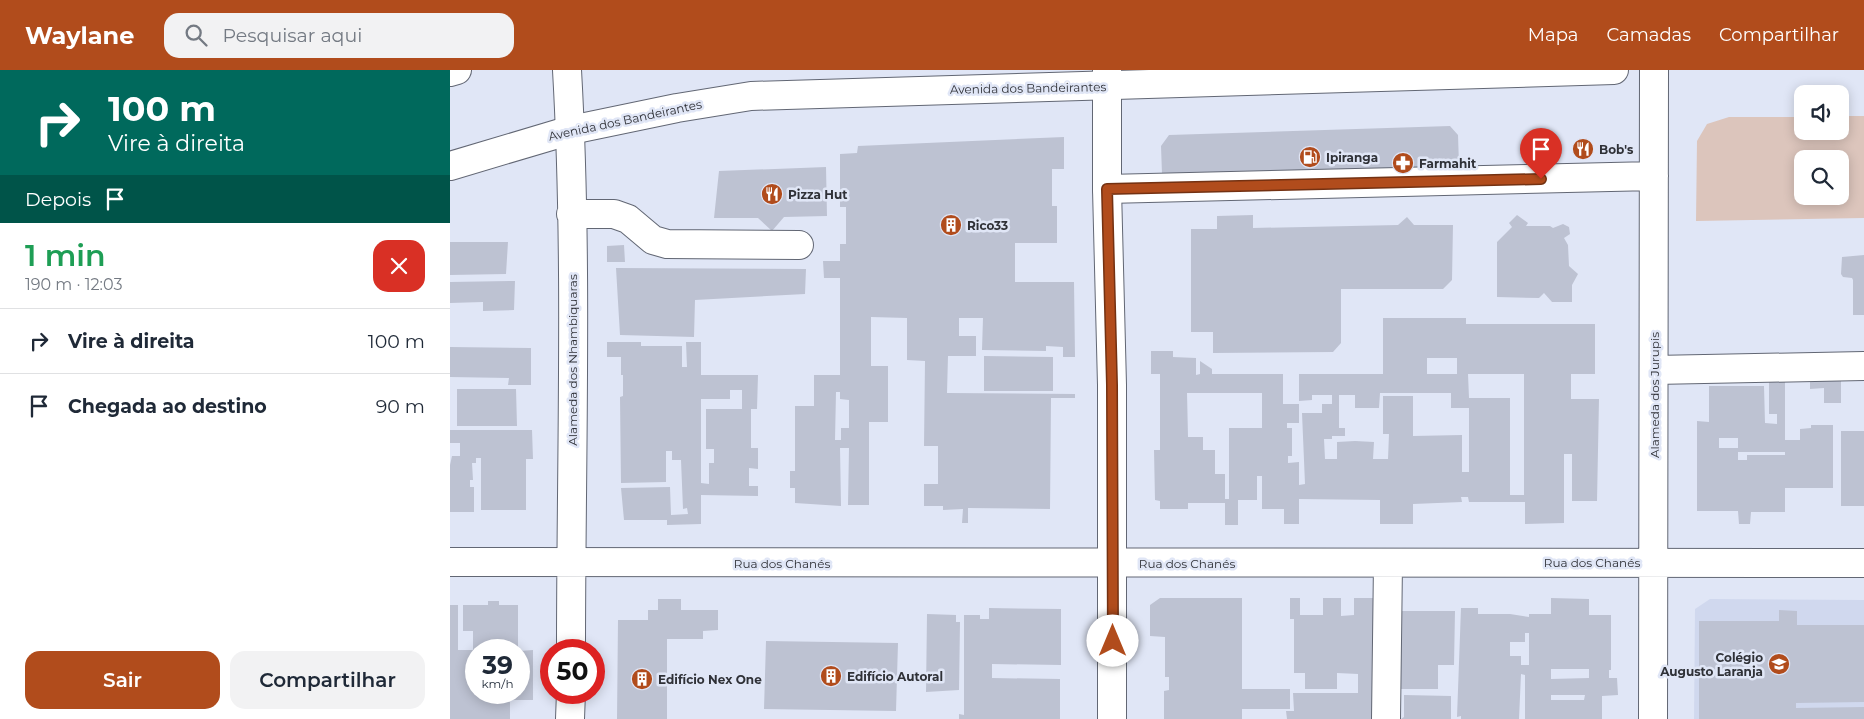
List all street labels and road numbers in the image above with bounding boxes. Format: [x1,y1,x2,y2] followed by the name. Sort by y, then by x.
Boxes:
[950,79,1106,97] street label: Avenida dos Bandeirantes
[547,96,703,144] street label: Avenida dos Bandeirantes
[565,274,580,446] street label: Alameda dos Nhambiquaras
[1647,332,1662,458] street label: Alameda dos Jurupis
[1544,555,1640,570] street label: Rua dos Chanés
[734,556,830,571] street label: Rua dos Chanés
[1139,556,1235,571] street label: Rua dos Chanés

